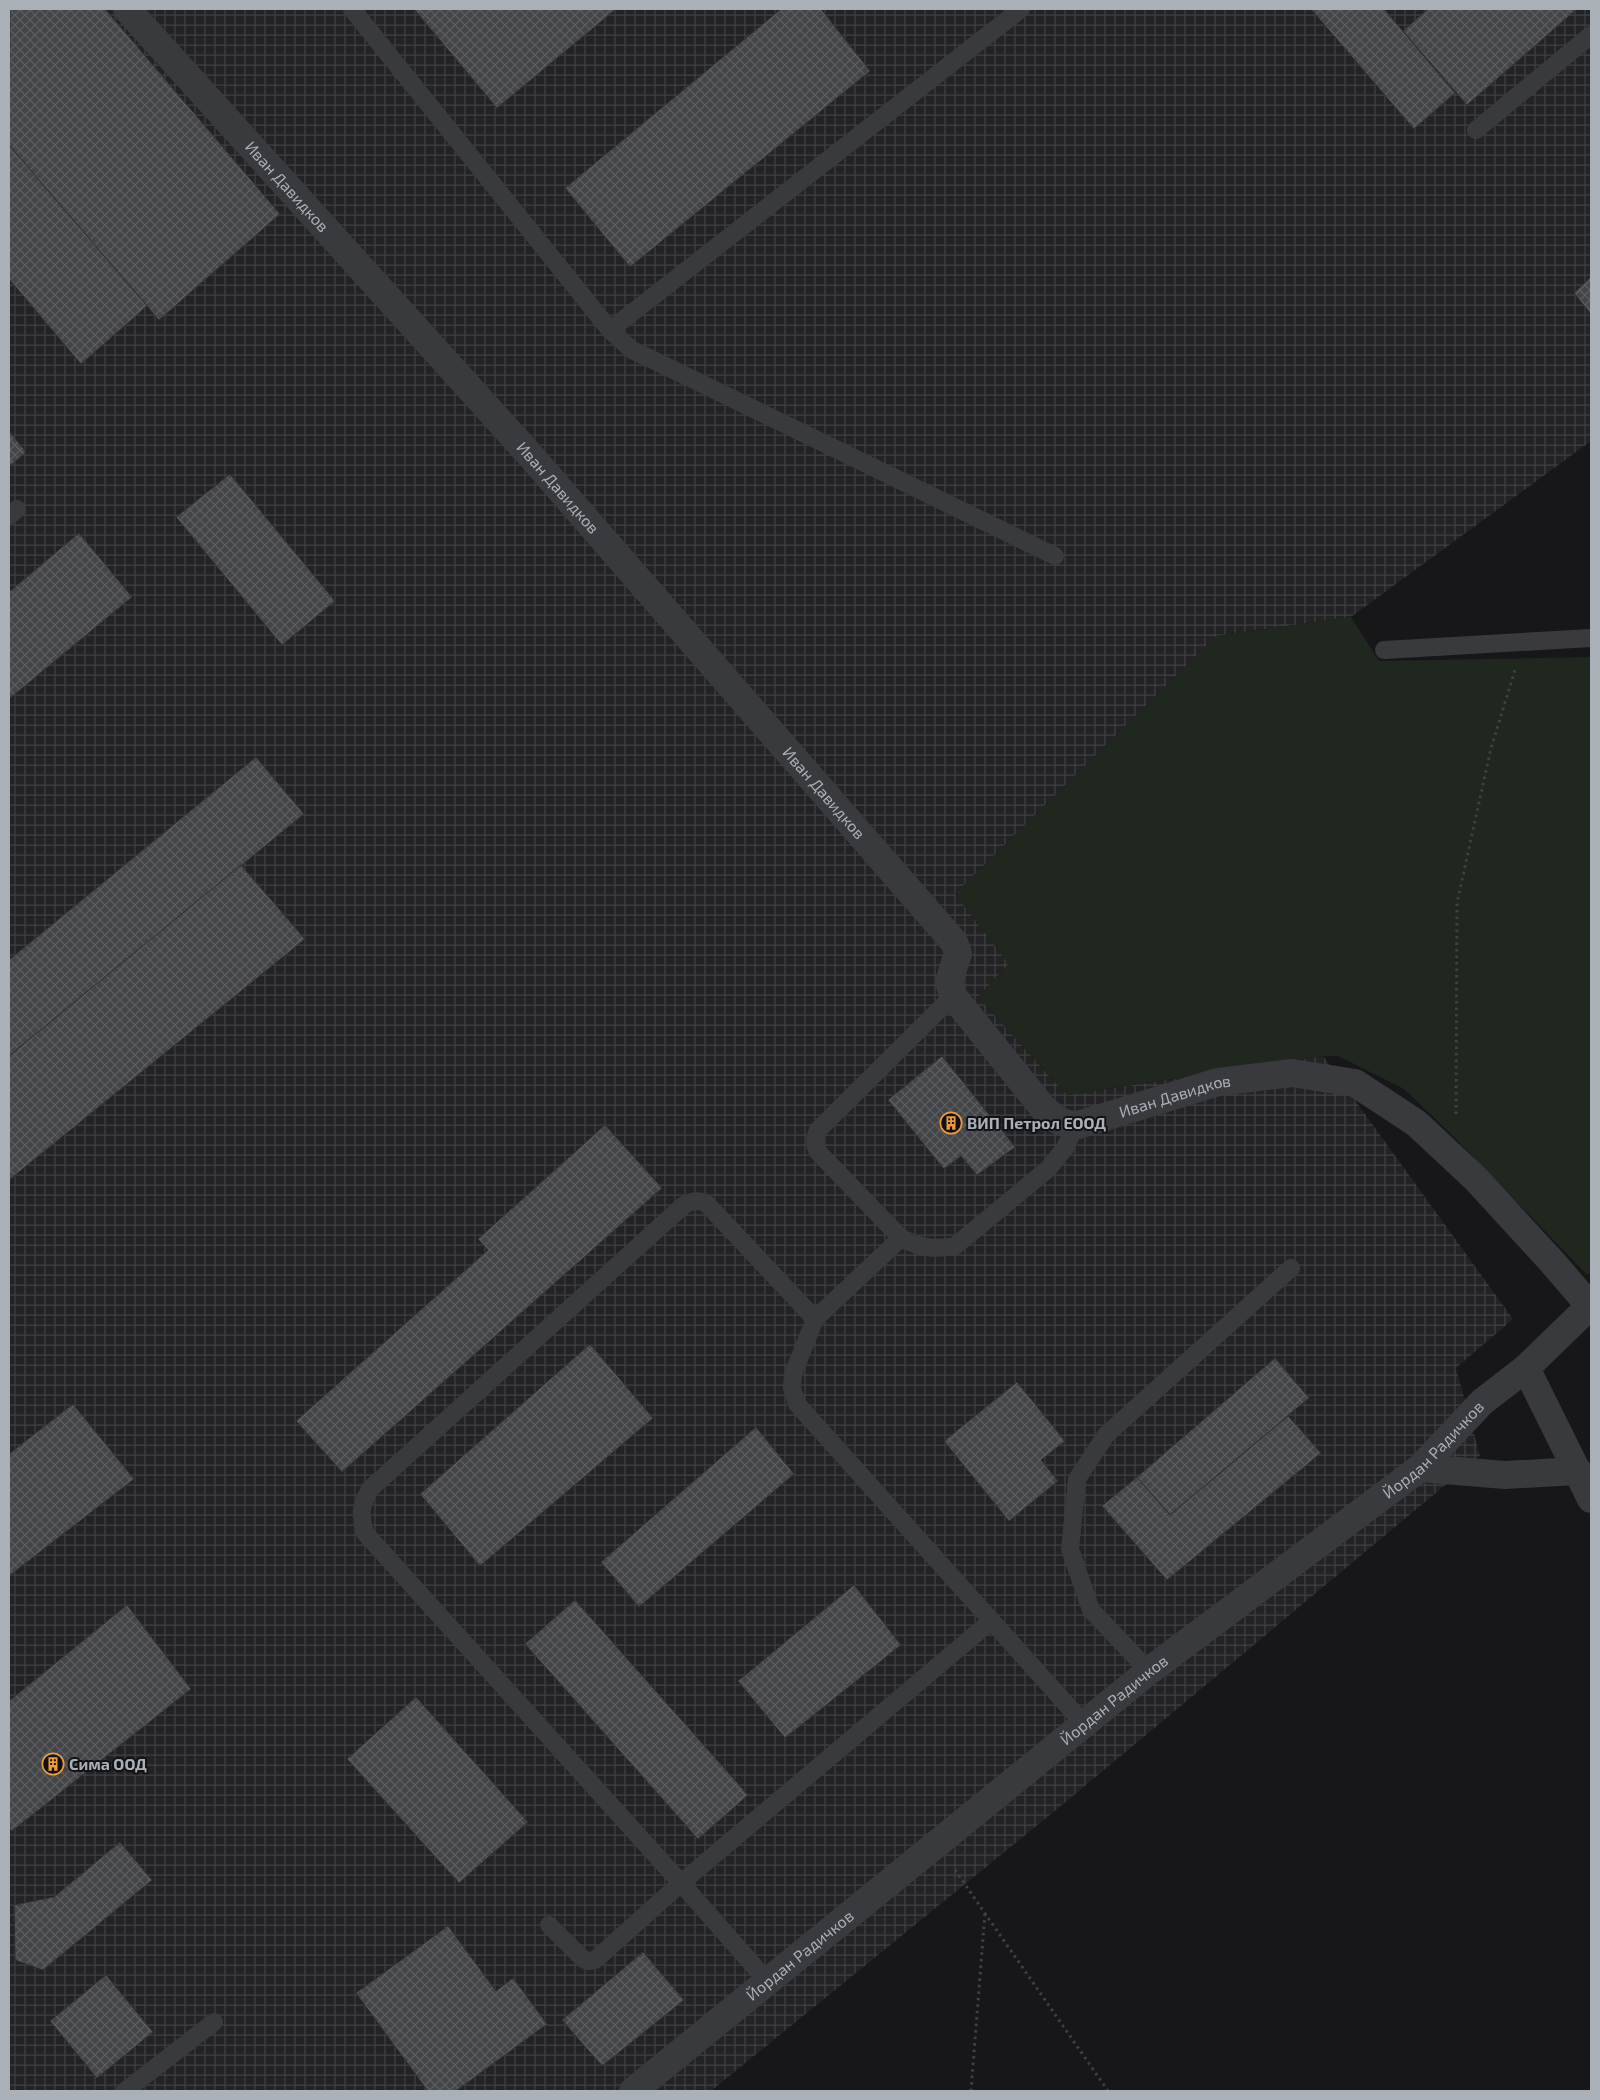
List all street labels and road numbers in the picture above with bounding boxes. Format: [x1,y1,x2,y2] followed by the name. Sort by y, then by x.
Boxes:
[242,137,333,235] street label: Иван Давидков
[513,437,604,537] street label: Иван Давидков
[779,743,870,842] street label: Иван Давидков
[1117,1071,1232,1121] street label: Иван Давидков
[1379,1397,1487,1502] street label: Йордан Радичков
[1056,1650,1171,1749] street label: Йордан Радичков
[742,1906,857,2004] street label: Йордан Радичков

